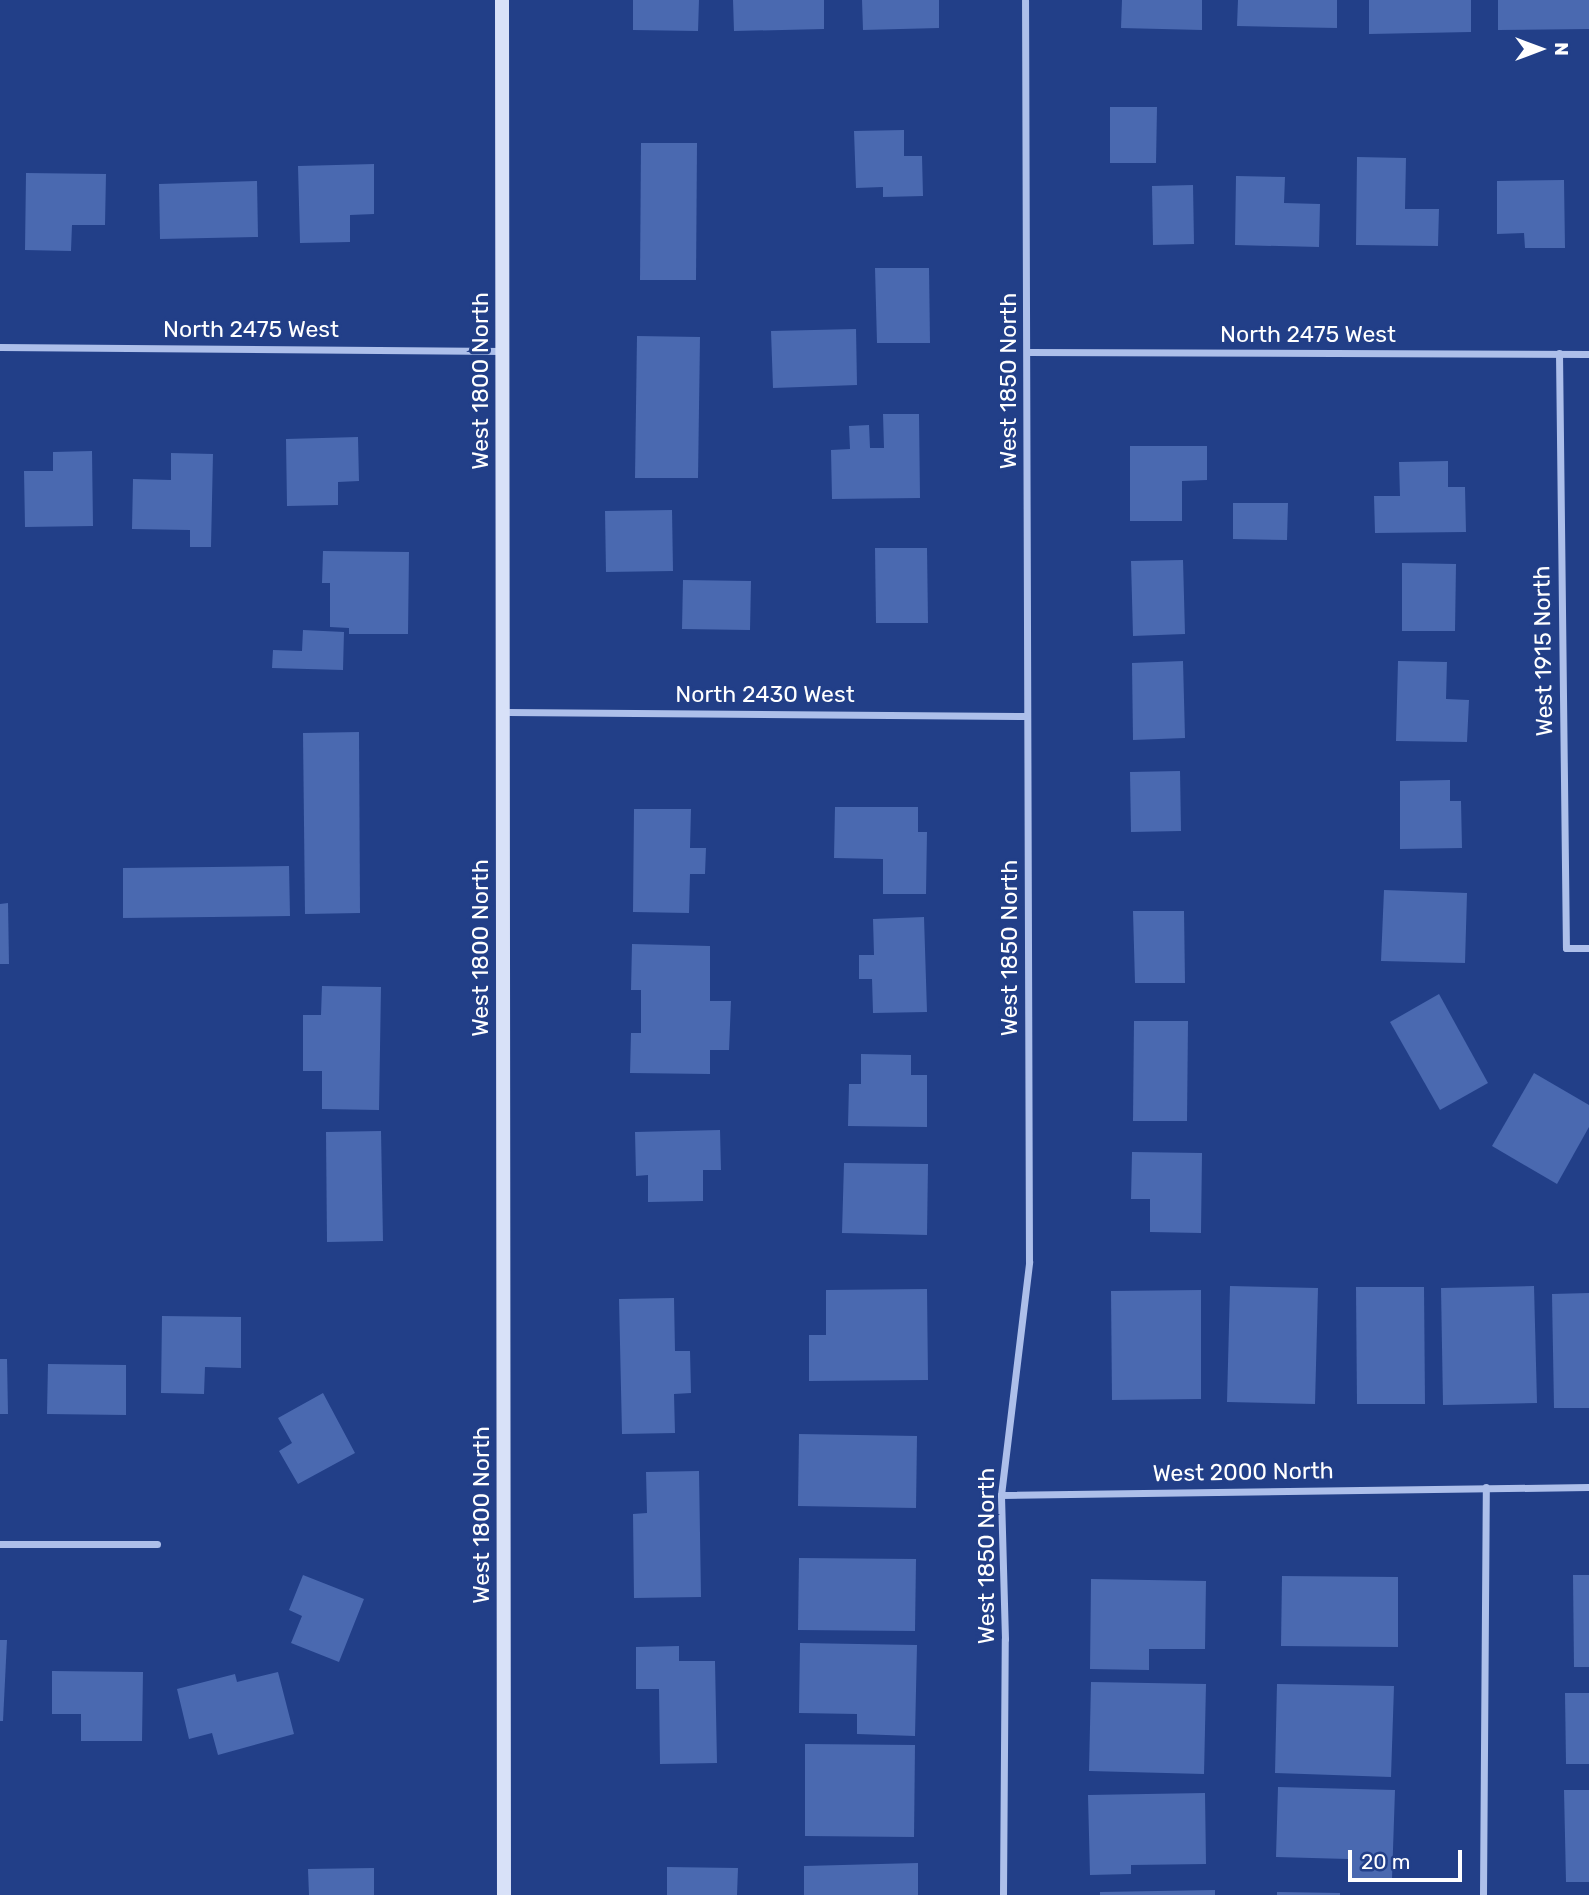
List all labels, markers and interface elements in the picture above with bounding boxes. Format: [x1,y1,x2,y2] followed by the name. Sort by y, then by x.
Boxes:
[1505,14,1575,84] north arrow
[1550,42,1573,56] text: N
[466,292,494,470] street label: West 1800 North
[994,293,1022,469] street label: West 1850 North
[163,315,339,343] street label: North 2475 West
[1220,320,1396,348] street label: North 2475 West
[1528,565,1558,737] street label: West 1915 North
[675,680,855,708] street label: North 2430 West
[466,859,494,1037] street label: West 1800 North
[995,860,1023,1036] street label: West 1850 North
[467,1426,495,1604] street label: West 1800 North
[1152,1457,1334,1487] street label: West 2000 North
[972,1468,1000,1644] street label: West 1850 North
[1351,1836,1465,1880] scale bar
[1361,1849,1410,1874] text: 20 m

